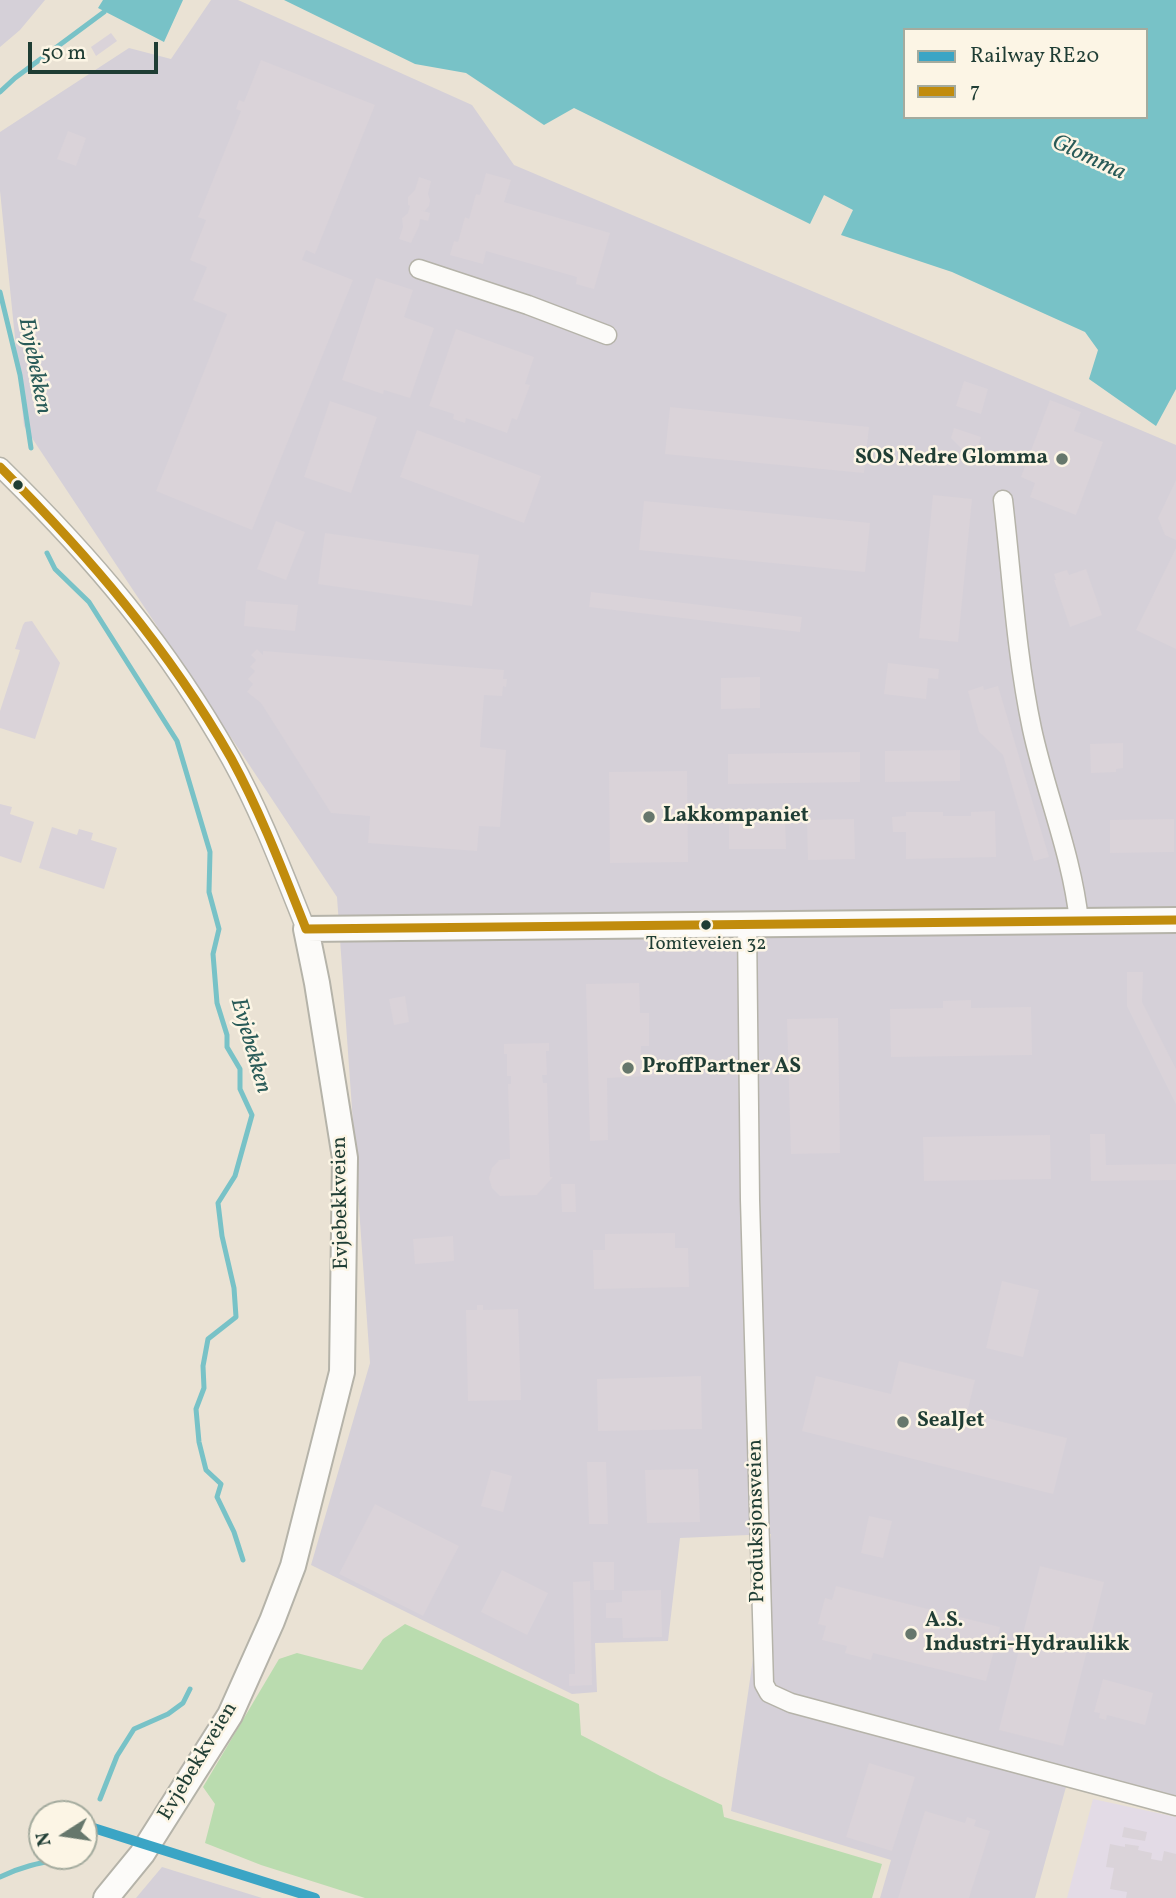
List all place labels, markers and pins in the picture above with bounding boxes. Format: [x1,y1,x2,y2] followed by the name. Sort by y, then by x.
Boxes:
[855,446,1048,472] place label: SOS Nedre Glomma
[1054,451,1070,467] marker: SOS Nedre Glomma
[11,478,25,492] unlabelled marker
[663,804,809,830] place label: Lakkompaniet
[641,809,657,825] marker: Lakkompaniet
[699,918,713,932] marker: Tomteveien 32
[646,935,766,957] place label: Tomteveien 32
[642,1055,801,1081] place label: ProffPartner AS
[620,1060,636,1076] marker: ProffPartner AS
[917,1409,984,1435] place label: SealJet
[895,1414,911,1430] marker: SealJet
[925,1609,1130,1659] place label: A.S. Industri-Hydraulikk
[903,1626,919,1642] marker: A.S. Industri-Hydraulikk

